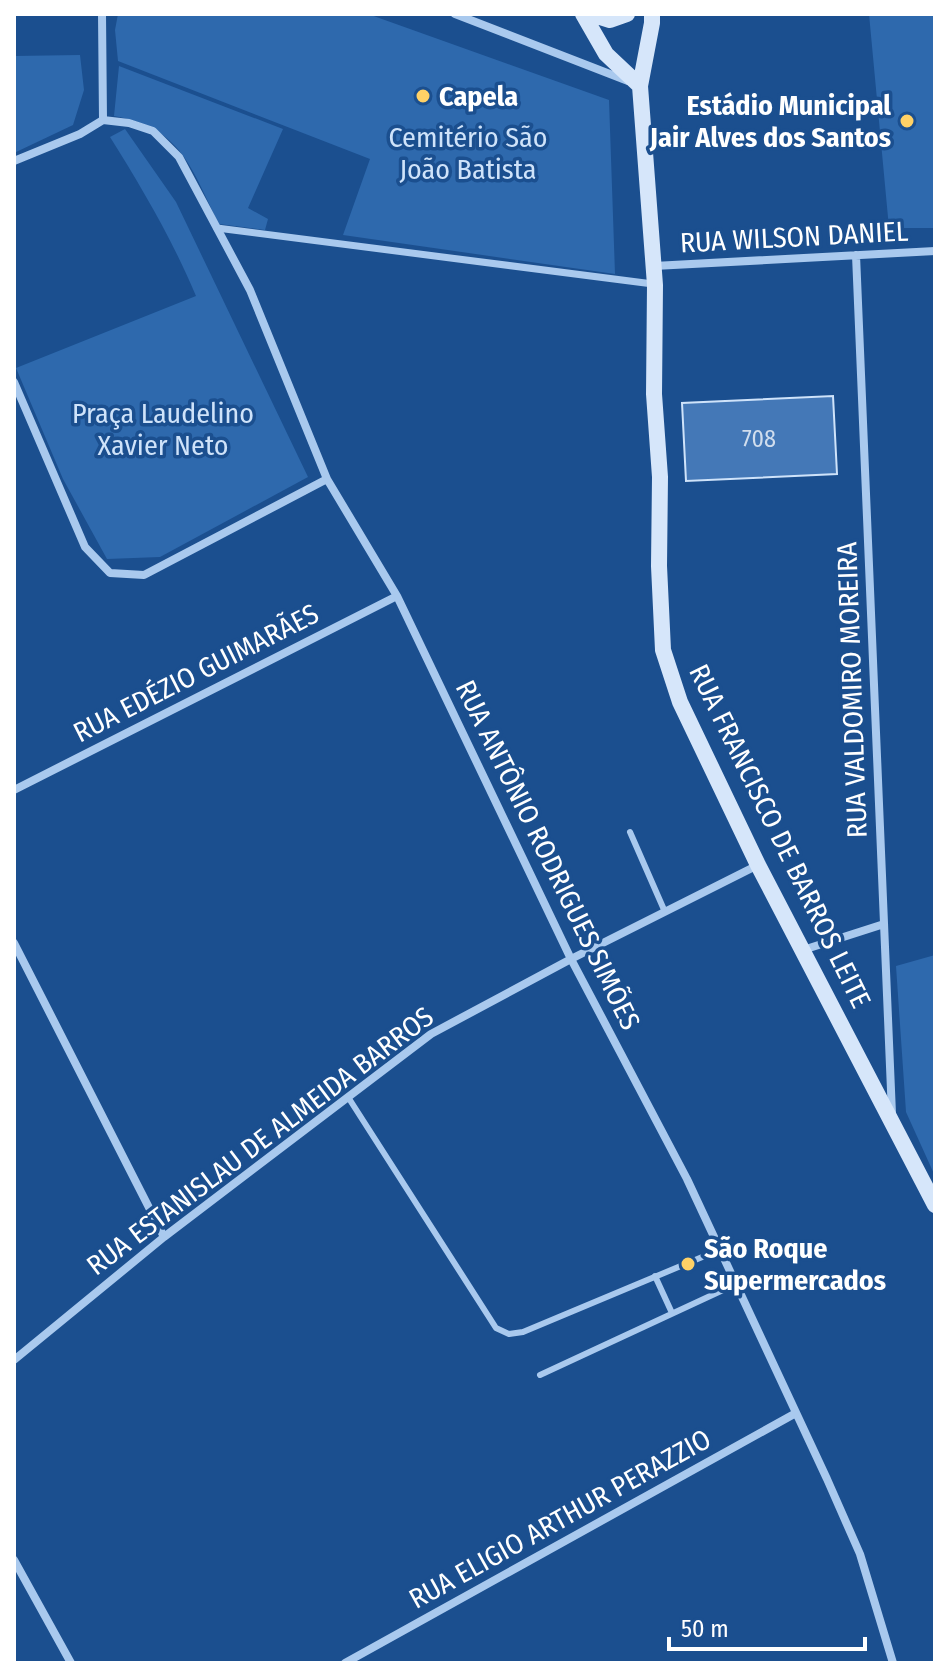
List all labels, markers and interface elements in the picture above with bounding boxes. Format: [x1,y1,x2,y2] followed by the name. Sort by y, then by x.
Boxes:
[439,80,518,113] place label: Capela
[414,87,432,105] marker: Capela
[649,89,891,154] place label: Estádio Municipal Jair Alves dos Santos
[898,112,916,130] marker: Estádio Municipal Jair Alves dos Santos
[388,121,548,186] park label: Cemitério São João Batista
[679,215,910,259] street label: RUA WILSON DANIEL
[72,397,254,462] park label: Praça Laudelino Xavier Neto
[742,425,776,453] house number: 708
[830,541,874,839] street label: RUA VALDOMIRO MOREIRA
[68,597,324,749] street label: RUA EDÉZIO GUIMARÃES
[682,659,878,1013] street label: RUA FRANCISCO DE BARROS LEITE
[449,675,647,1035] street label: RUA ANTÔNIO RODRIGUES SIMÕES
[80,1000,440,1282] street label: RUA ESTANISLAU DE ALMEIDA BARROS
[704,1232,886,1297] place label: São Roque Supermercados
[679,1255,697,1273] marker: São Roque Supermercados
[404,1422,716,1616] street label: RUA ELIGIO ARTHUR PERAZZIO
[669,1601,865,1651] scale bar
[681,1615,729,1643] text: 50 m

